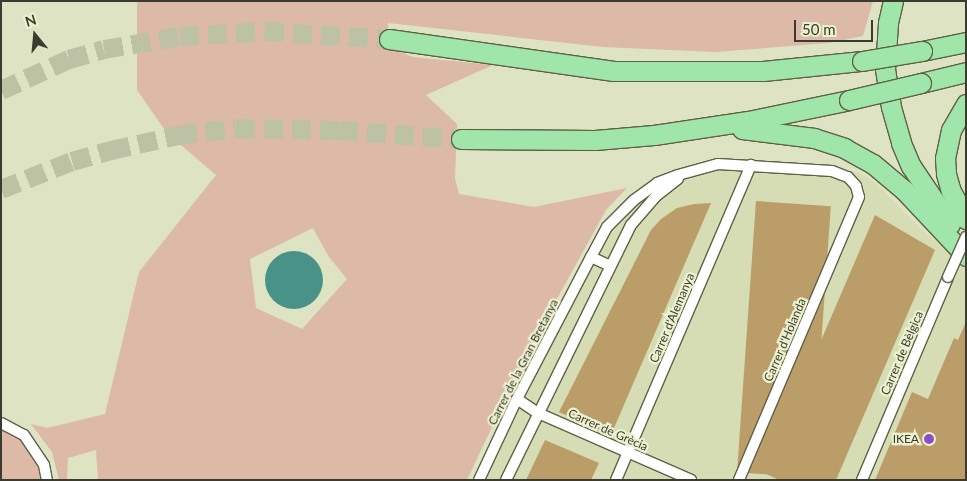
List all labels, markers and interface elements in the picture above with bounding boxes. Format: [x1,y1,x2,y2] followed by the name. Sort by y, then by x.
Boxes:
[10,10,60,60] north arrow
[23,10,38,30] text: N
[797,10,876,42] scale bar
[802,20,836,38] text: 50 m
[647,271,697,365] street label: Carrer d'Alemanya
[485,296,561,428] street label: Carrer de la Gran Bretanya
[761,296,809,384] street label: Carrer d'Holanda
[878,309,926,397] street label: Carrer de Bèlgica
[566,406,650,454] street label: Carrer de Grècia
[893,432,919,446] place label: IKEA
[923,433,935,445] marker: IKEA

